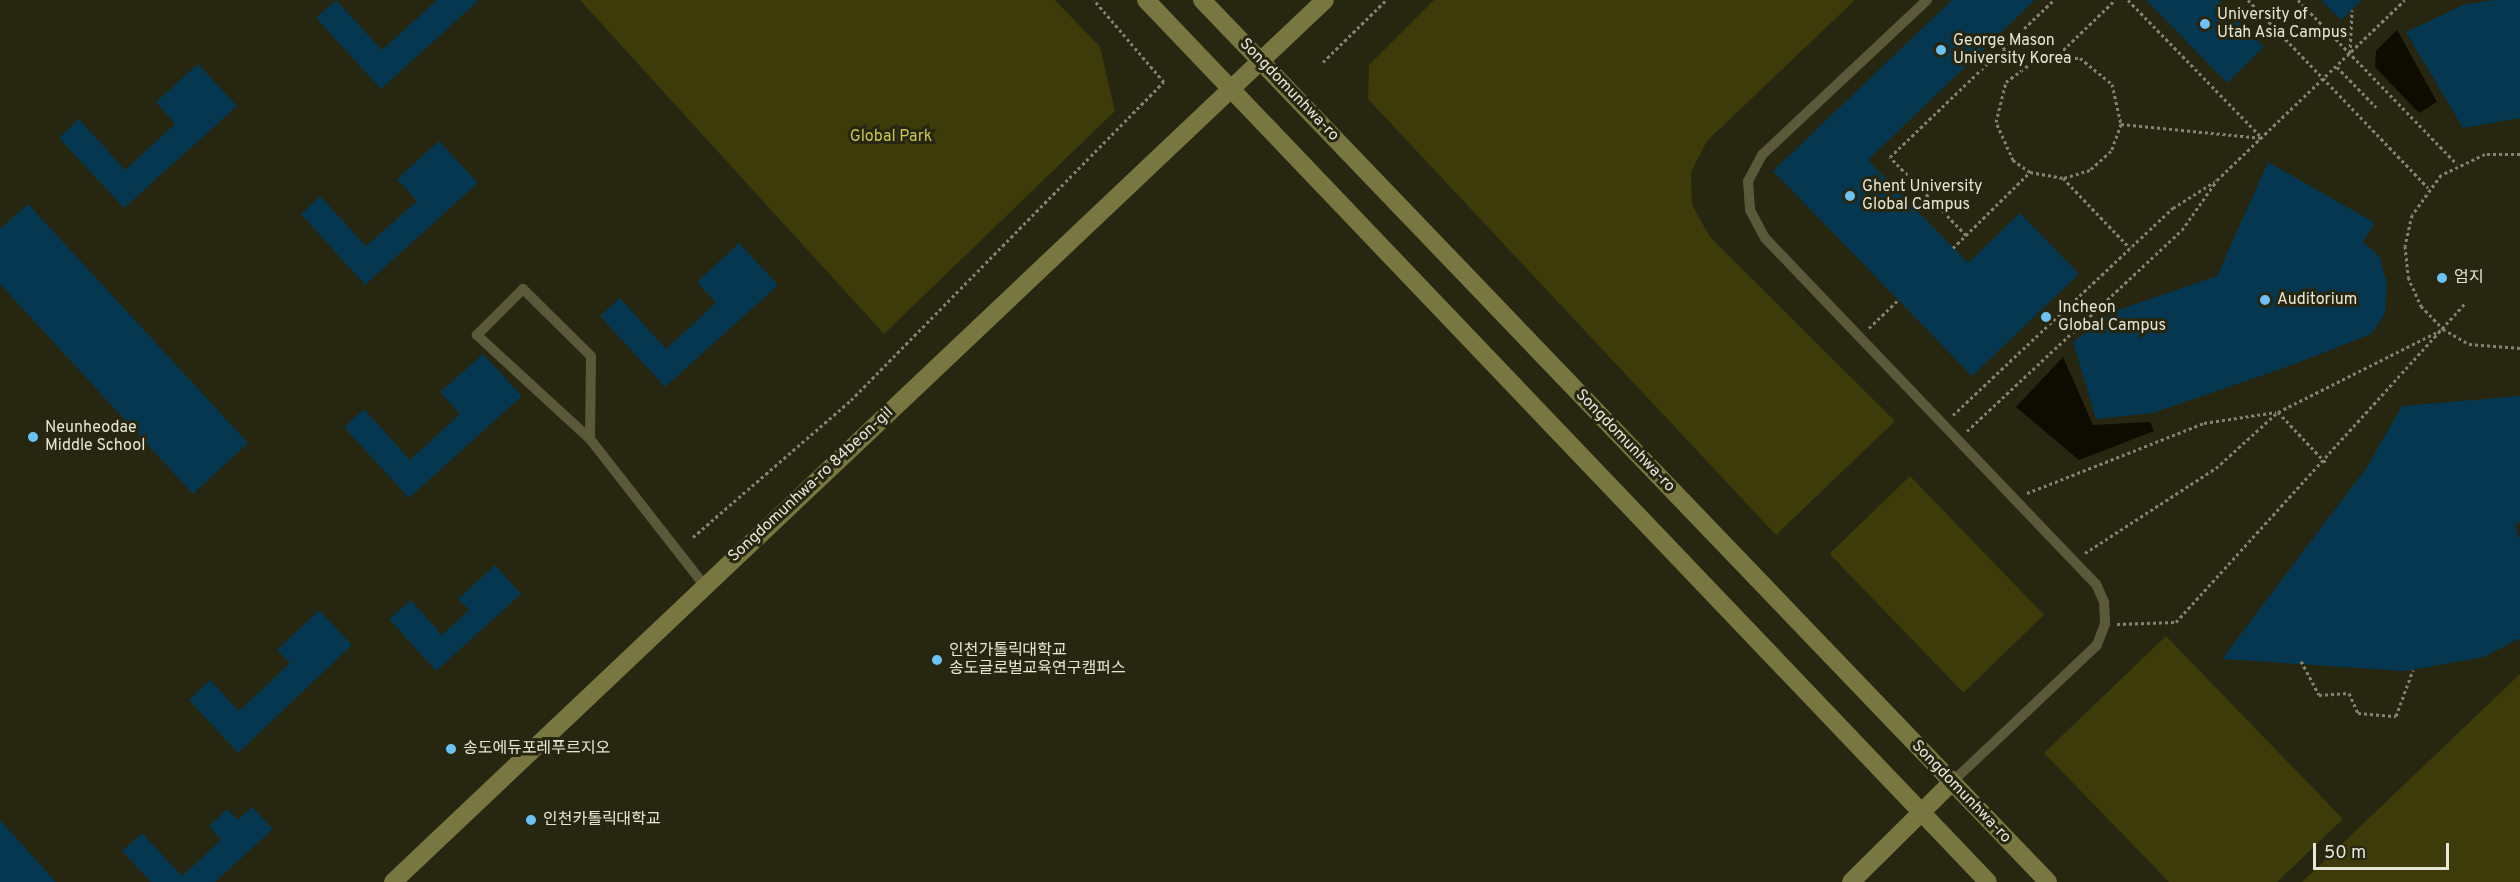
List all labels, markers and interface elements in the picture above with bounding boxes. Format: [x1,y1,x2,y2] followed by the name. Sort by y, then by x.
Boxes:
[2217,5,2348,43] place label: University of Utah Asia Campus
[2198,17,2212,31] marker: University of Utah Asia Campus
[1953,31,2071,69] place label: George Mason University Korea
[1235,35,1343,145] street label: Songdomunhwa-ro
[1934,43,1948,57] marker: George Mason University Korea
[850,127,932,147] park label: Global Park
[1862,177,1982,215] place label: Ghent University Global Campus
[1843,189,1857,203] marker: Ghent University Global Campus
[2454,268,2483,288] place label: 엄지
[2435,271,2449,285] marker: 엄지
[2277,290,2357,310] place label: Auditorium
[2258,293,2272,307] marker: Auditorium
[2058,298,2166,336] place label: Incheon Global Campus
[2039,310,2053,324] marker: Incheon Global Campus
[1571,386,1679,496] street label: Songdomunhwa-ro
[724,403,898,567] street label: Songdomunhwa-ro 84beon-gil
[45,418,145,456] place label: Neunheodae Middle School
[26,430,40,444] marker: Neunheodae Middle School
[949,641,1126,679] place label: 인천가톨릭대학교 송도글로벌교육연구캠퍼스
[930,653,944,667] marker: 인천가톨릭대학교 송도글로벌교육연구캠퍼스
[1907,737,2015,847] street label: Songdomunhwa-ro
[463,739,610,759] place label: 송도에듀포레푸르지오
[444,742,458,756] marker: 송도에듀포레푸르지오
[543,810,661,830] place label: 인천카톨릭대학교
[524,813,538,827] marker: 인천카톨릭대학교
[2316,831,2452,869] scale bar
[2324,842,2366,865] text: 50 m

